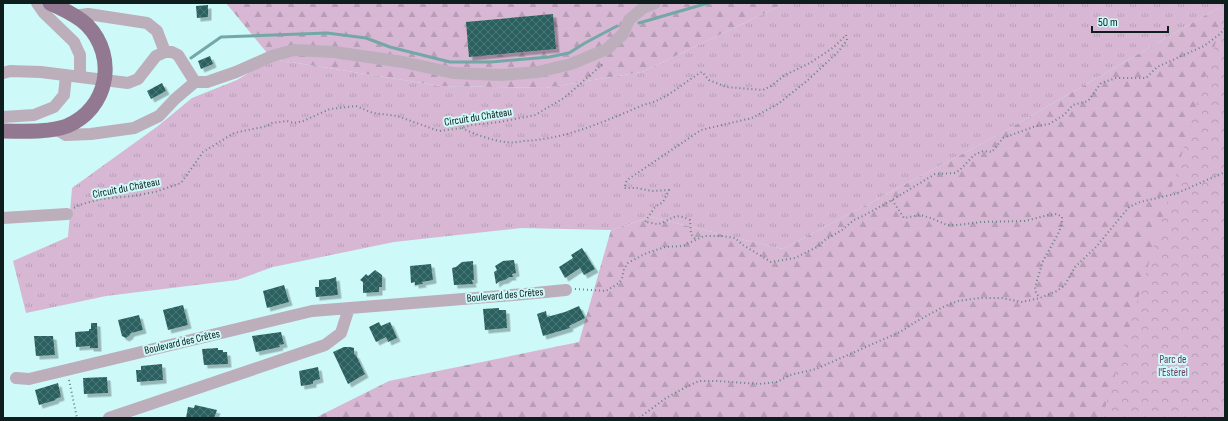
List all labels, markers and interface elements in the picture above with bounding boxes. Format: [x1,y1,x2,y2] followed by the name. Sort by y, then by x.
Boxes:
[1092,8,1168,34] scale bar
[1098,15,1118,30] text: 50 m
[443,105,513,129] street label: Circuit du Château
[91,175,161,201] street label: Circuit du Château
[466,285,544,305] street label: Boulevard des Crêtes
[143,327,221,357] street label: Boulevard des Crêtes
[1158,353,1188,379] park label: Parc de l'Estérel

